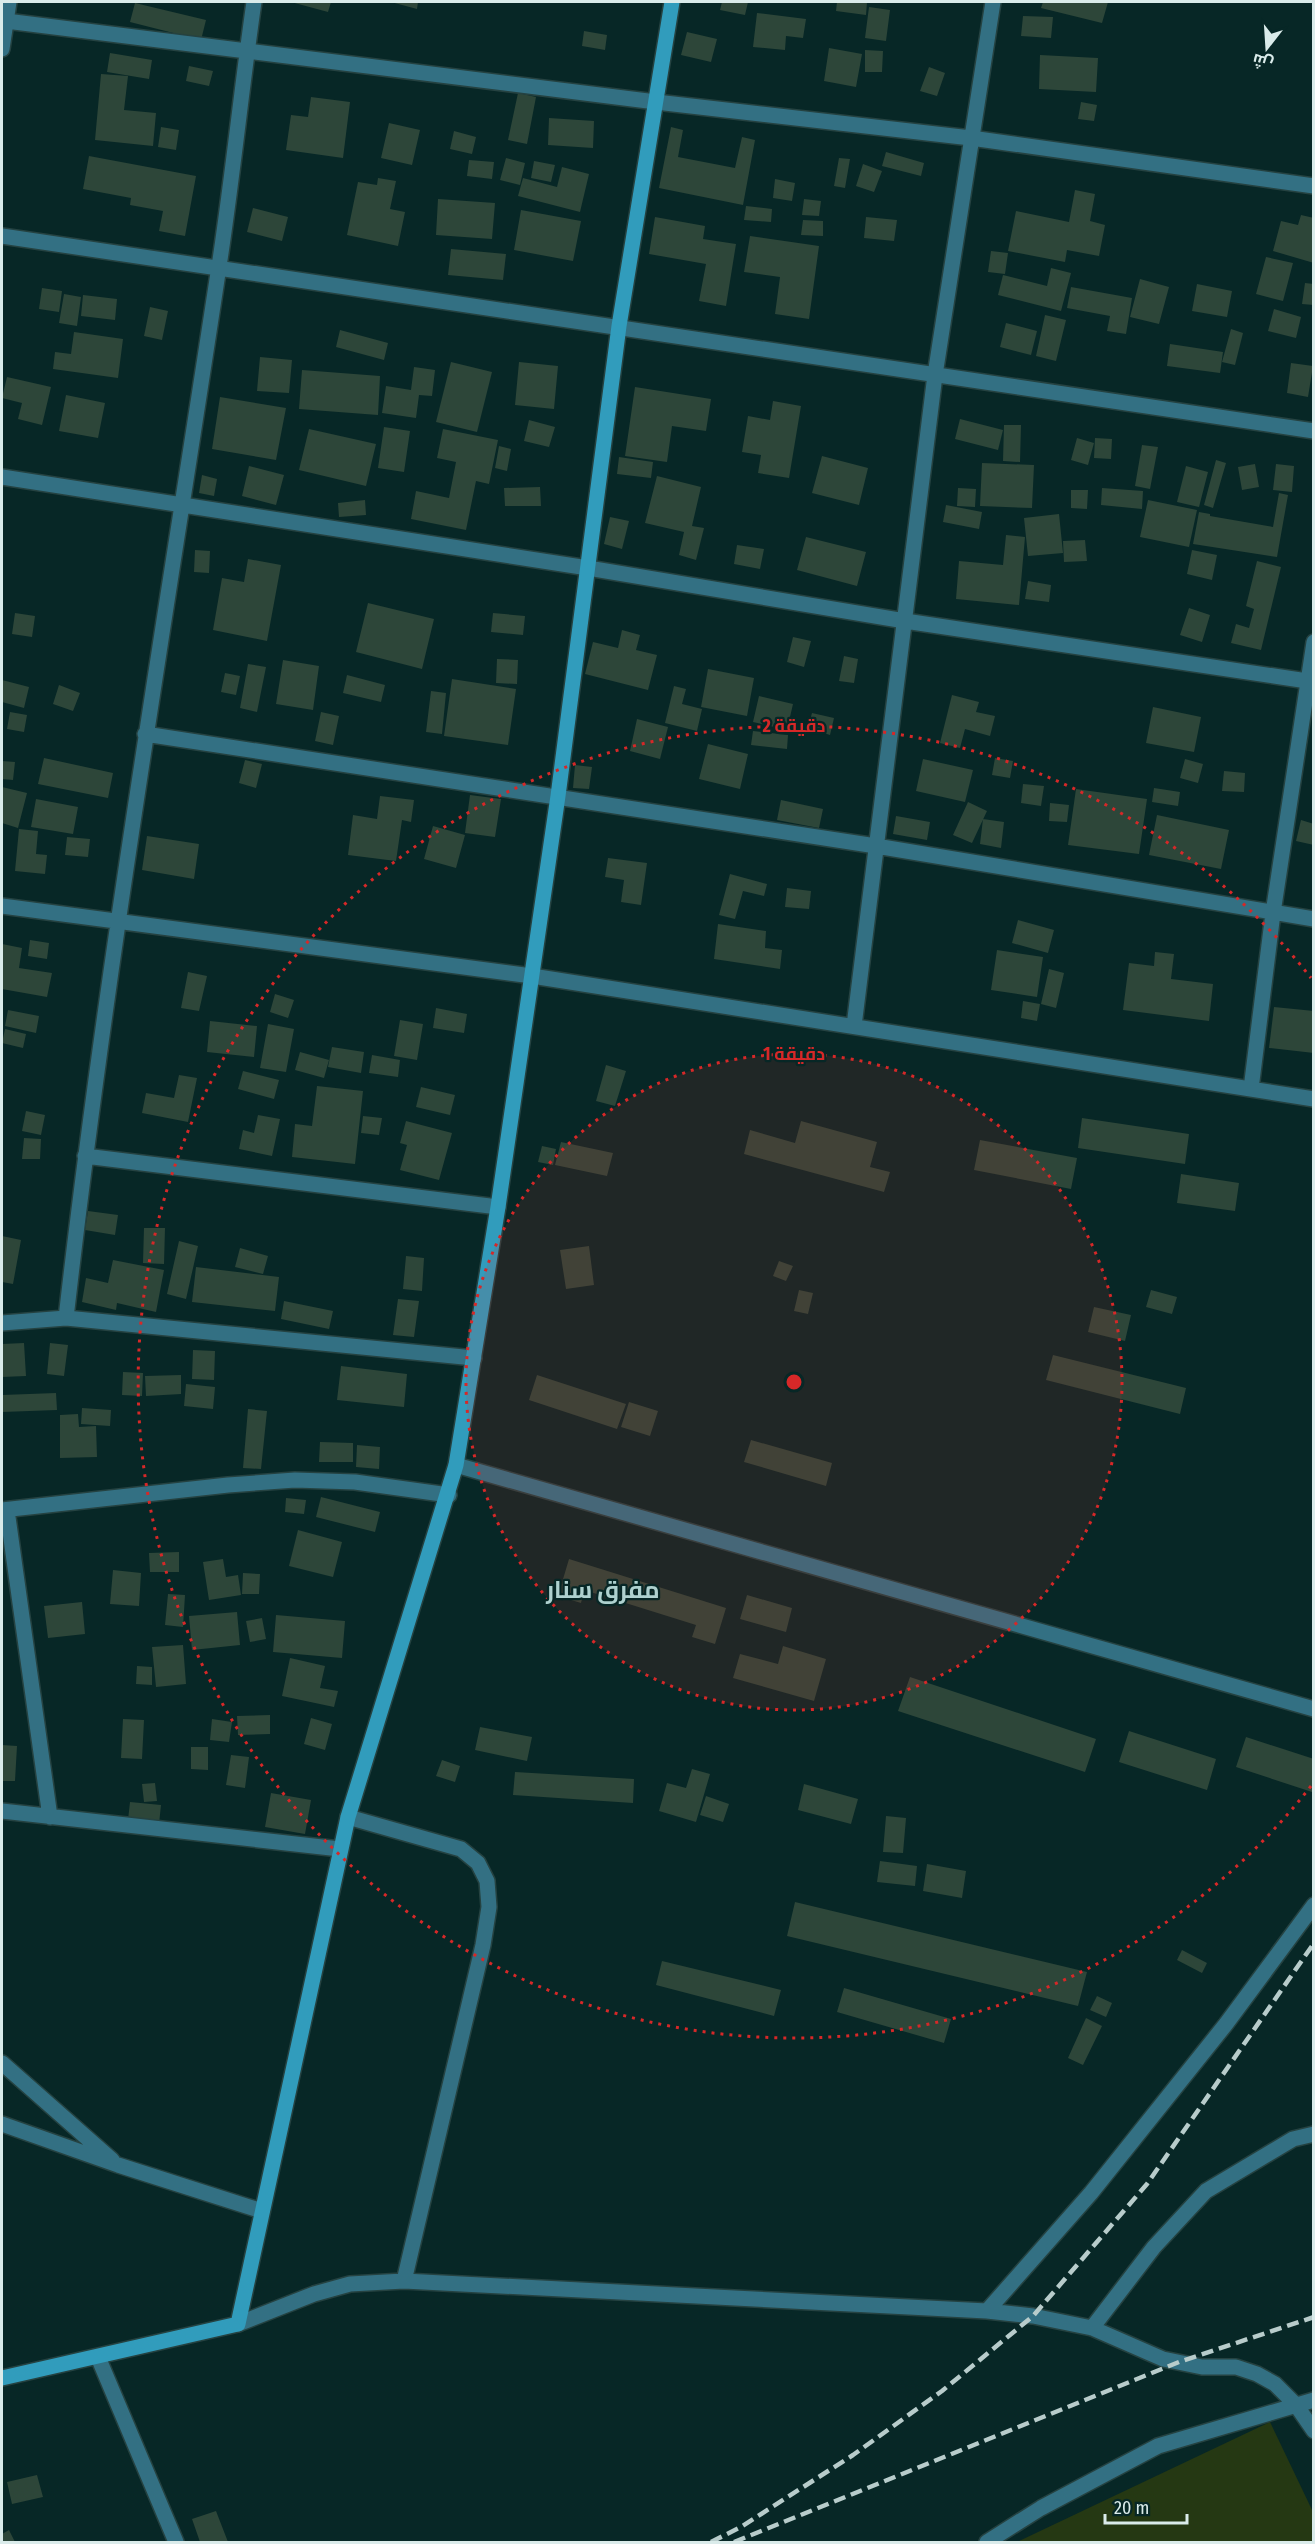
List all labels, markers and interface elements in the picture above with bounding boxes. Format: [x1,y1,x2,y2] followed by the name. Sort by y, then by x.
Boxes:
[1237,18,1297,78] north arrow
[1250,50,1275,74] text: ش
[762,715,826,737] text: 2 دقيقة
[763,1043,825,1065] text: 1 دقيقة
[784,1372,804,1392] centre of rings
[545,1576,660,1604] district label: مفرق سنار
[1105,2487,1188,2525] scale bar
[1114,2497,1149,2519] text: 20 m

